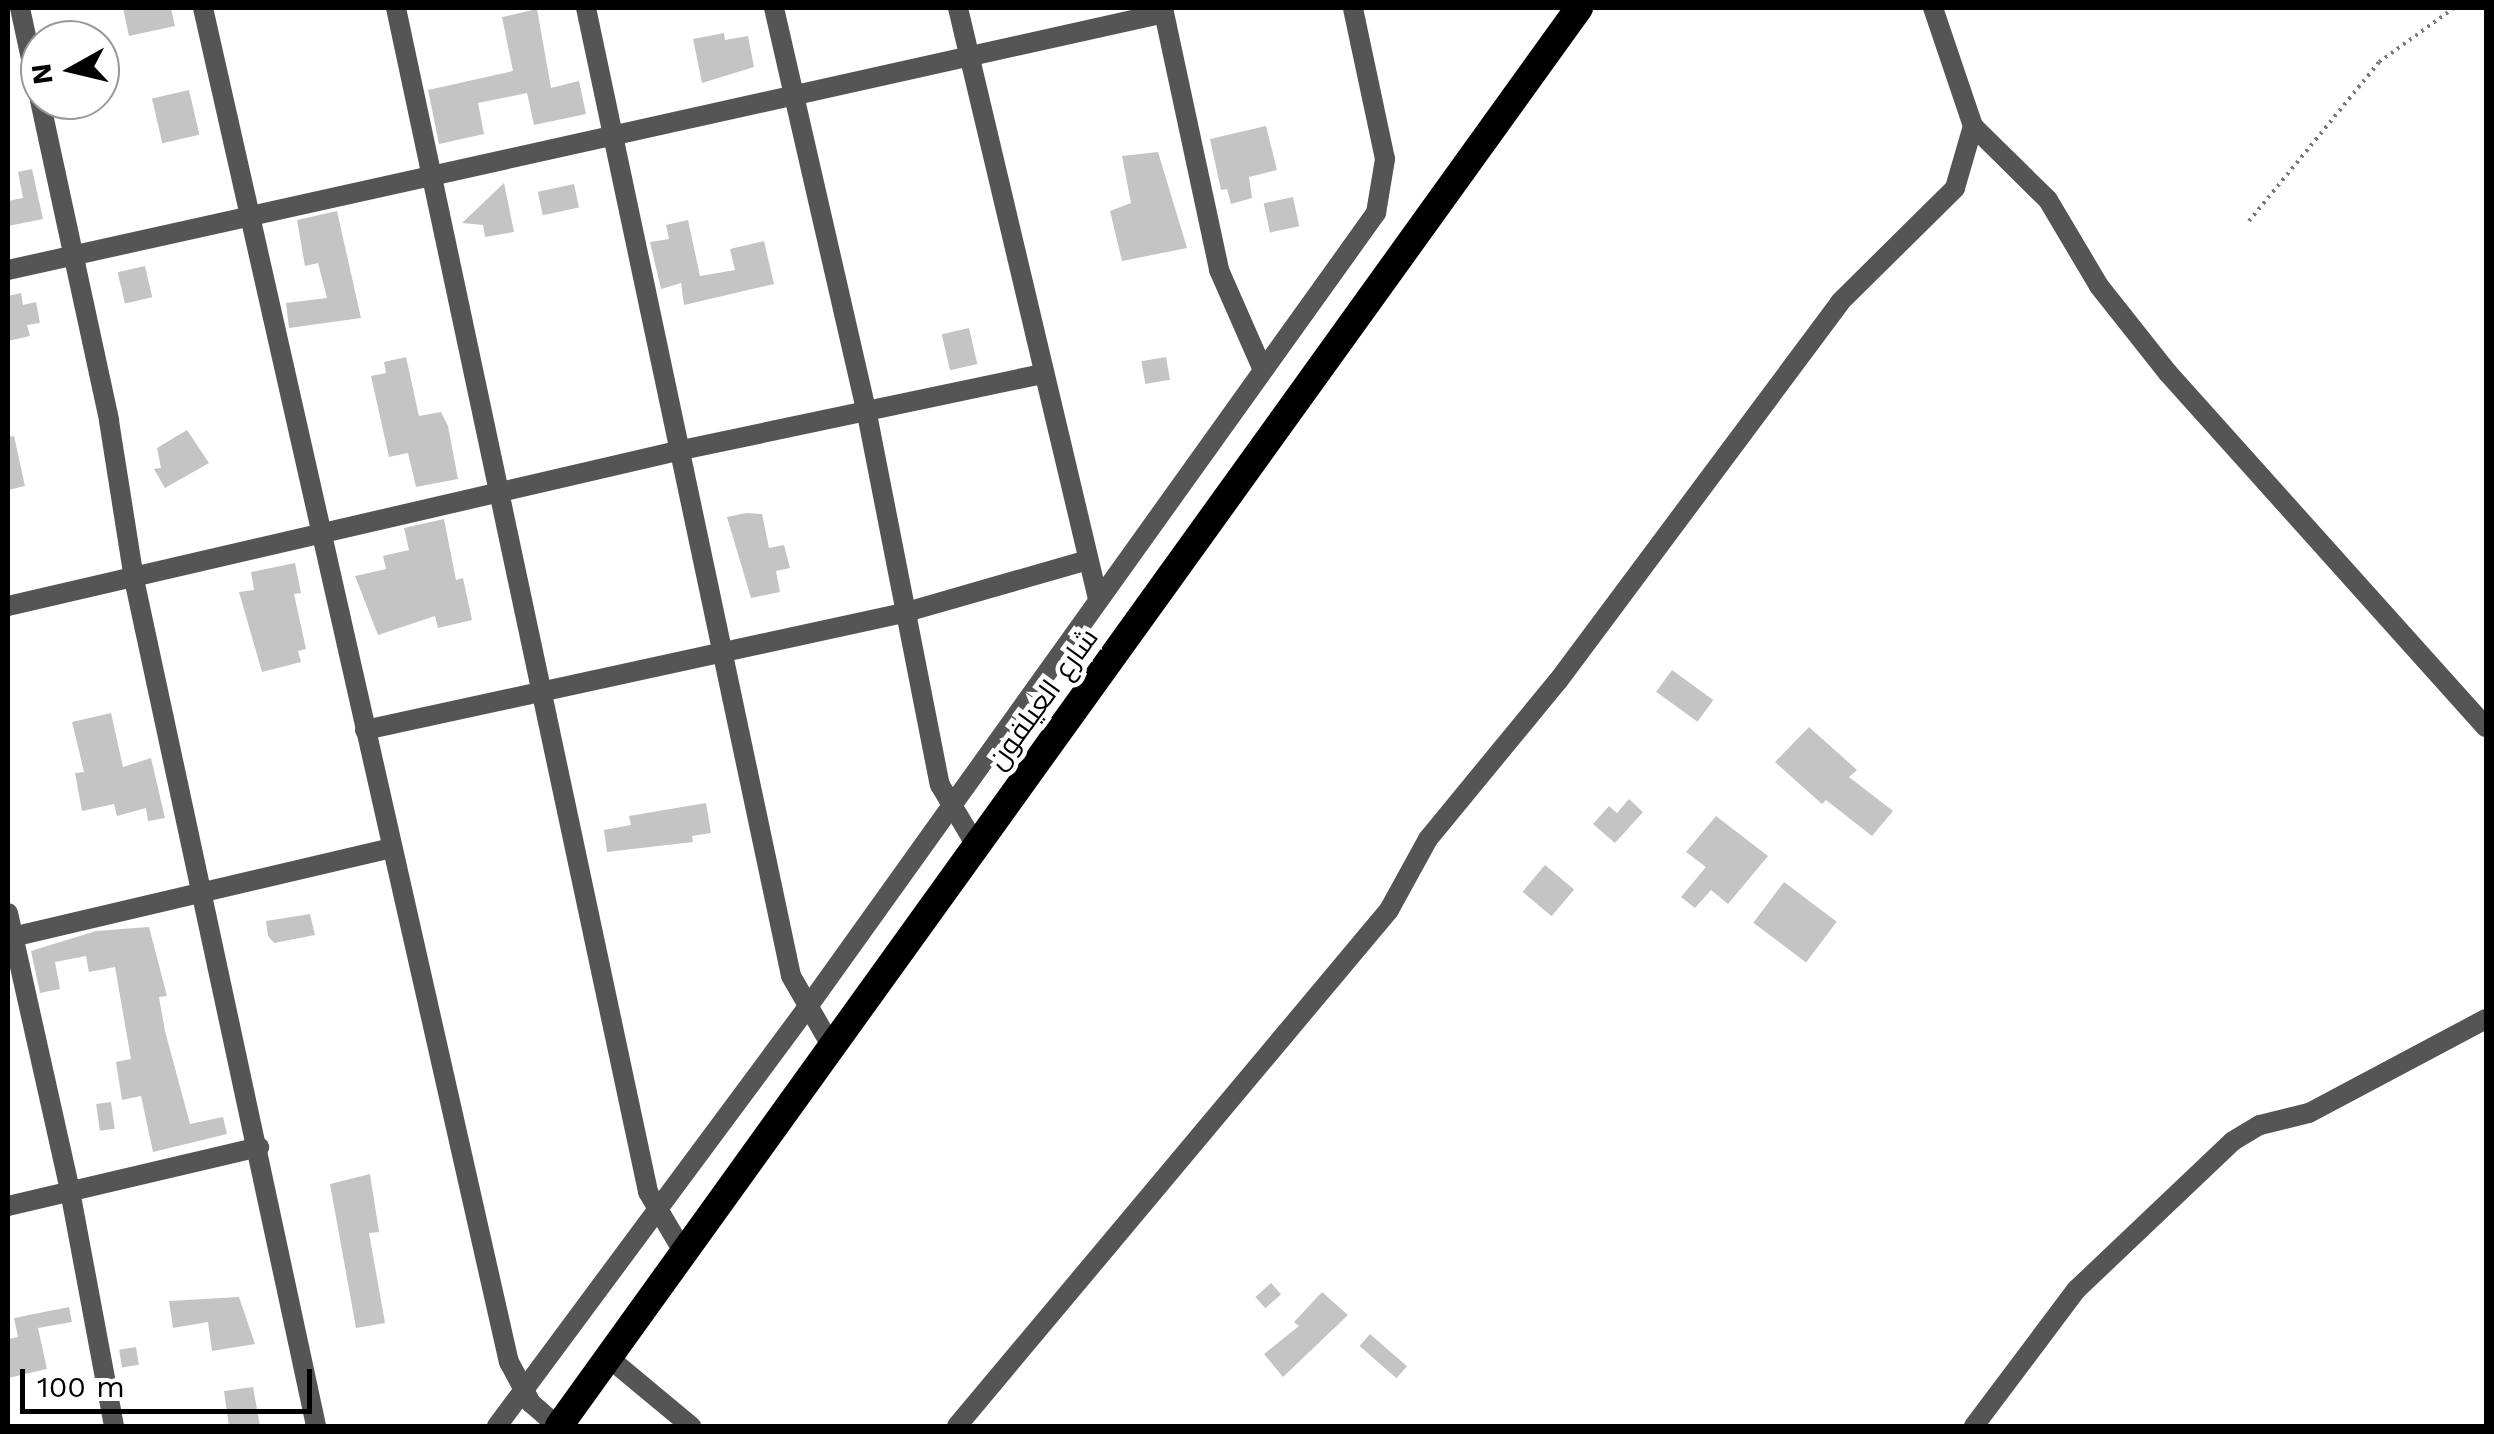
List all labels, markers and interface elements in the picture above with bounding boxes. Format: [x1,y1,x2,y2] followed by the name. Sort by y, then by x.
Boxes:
[20,20,120,120] north arrow
[24,61,60,87] text: N
[981,622,1105,776] street label: شارع العيلفون
[25,1349,318,1411] scale bar
[37,1369,125,1404] text: 100 m

